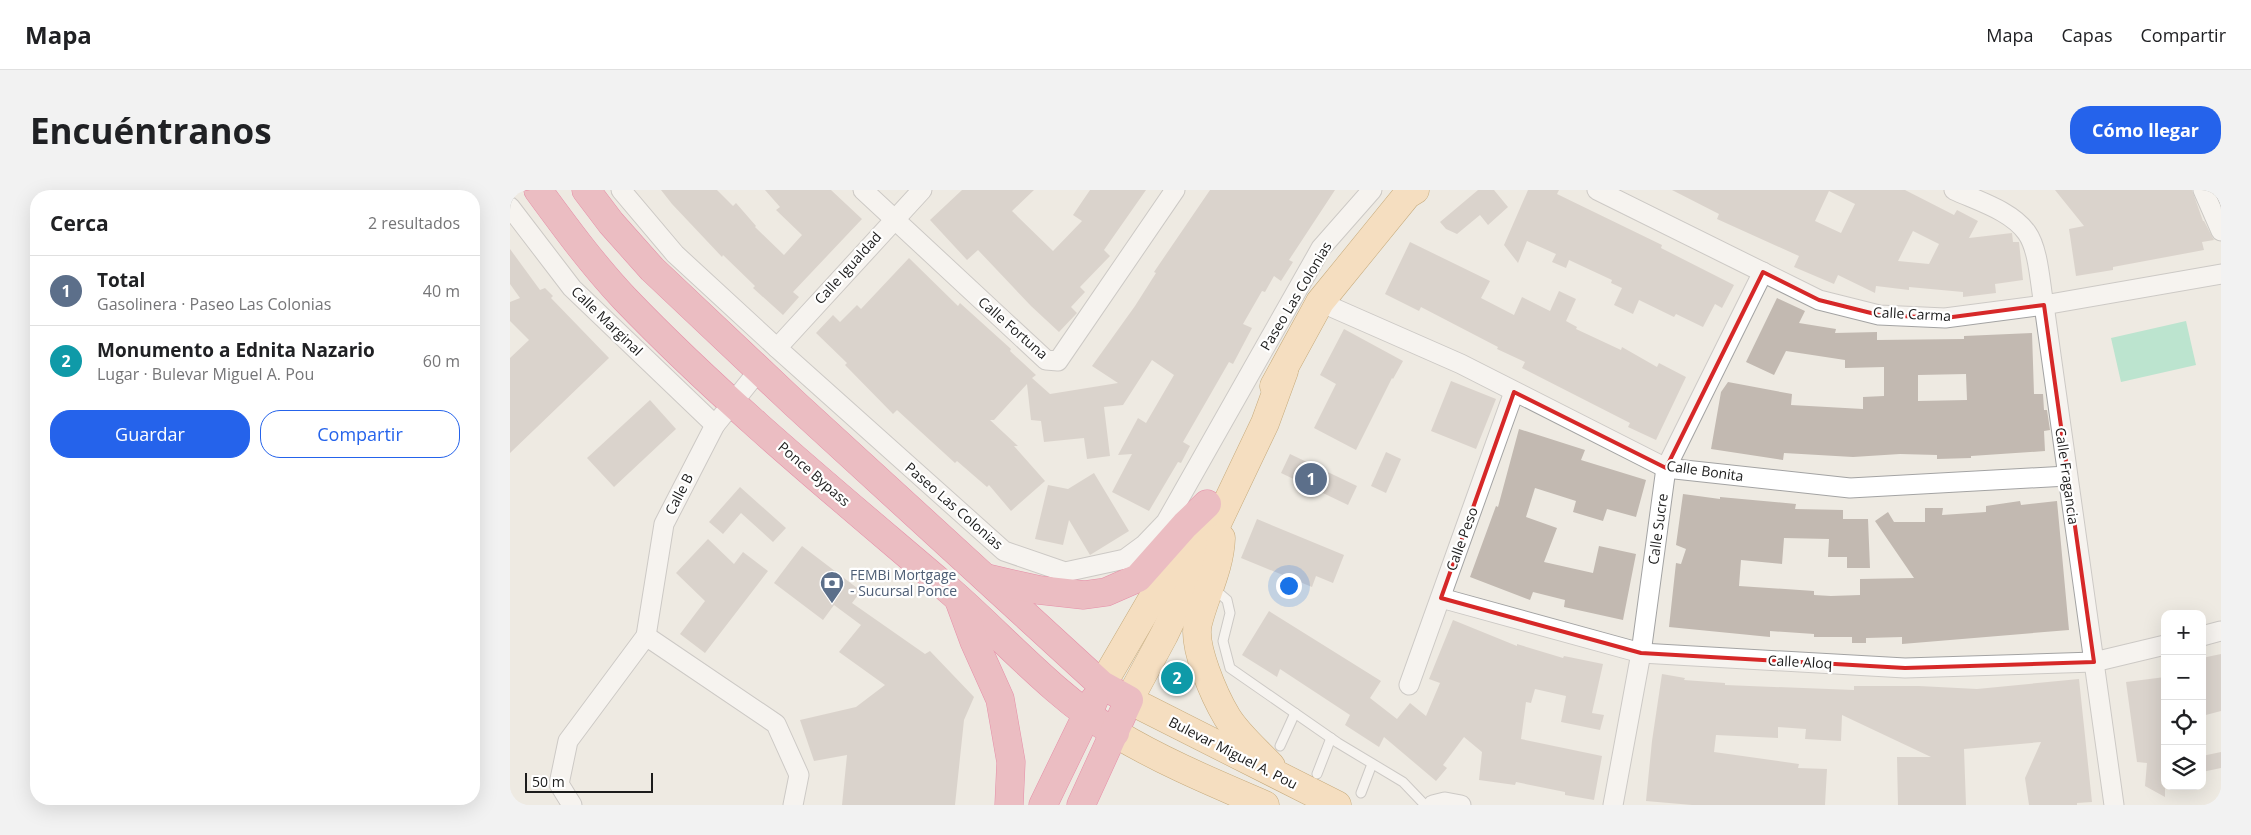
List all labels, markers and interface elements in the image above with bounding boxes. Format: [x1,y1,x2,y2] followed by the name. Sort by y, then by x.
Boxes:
[25,18,92,51] text: Mapa
[1986,23,2034,47] text: Mapa
[2062,23,2112,47] text: Capas
[2140,23,2226,47] text: Compartir
[2070,106,2221,154] button: Cómo llegar
[30,107,272,154] text: Encuéntranos
[50,209,109,237] text: Cerca
[368,212,460,234] text: 2 resultados
[810,227,885,308] street label: Calle Igualdad
[1256,237,1336,354] street label: Paseo Las Colonias
[97,267,145,293] text: Total
[61,280,71,302] text: 1
[423,280,460,302] text: 40 m
[568,282,647,360] street label: Calle Marginal
[974,292,1052,363] street label: Calle Fortuna
[97,293,331,315] text: Gasolinera · Paseo Las Colonias
[1872,302,1952,325] street label: Calle Carma
[97,337,375,363] text: Monumento a Ednita Nazario
[61,350,71,372] text: 2
[423,350,460,372] text: 60 m
[97,363,314,385] text: Lugar · Bulevar Miguel A. Pou
[50,410,250,458] button: Guardar
[260,410,460,458] button: Compartir
[2051,426,2084,526] street label: Calle Fragancia
[774,437,855,510] street label: Ponce Bypass
[1665,456,1745,485] street label: Calle Bonita
[901,458,1008,554] street label: Paseo Las Colonias
[1295,460,1327,498] pin: 1
[660,470,697,518] street label: Calle B
[1643,492,1672,566] street label: Calle Sucre
[1441,504,1482,573] street label: Calle Peso
[850,565,957,600] place label: FEMBi Mortgage - Sucursal Ponce
[819,570,845,604] bank icon: FEMBi Mortgage - Sucursal Ponce
[1276,573,1302,599] your location
[2161,610,2206,790] map controls
[2161,610,2206,655] button: +
[1767,650,1833,673] street label: Calle Aloq
[2161,655,2206,700] button: −
[1161,659,1193,697] pin: 2
[2161,700,2206,745] button: locate
[1166,712,1301,793] street label: Bulevar Miguel A. Pou
[2161,745,2206,790] button: layers
[525,770,652,793] scale bar
[532,772,565,791] text: 50 m

